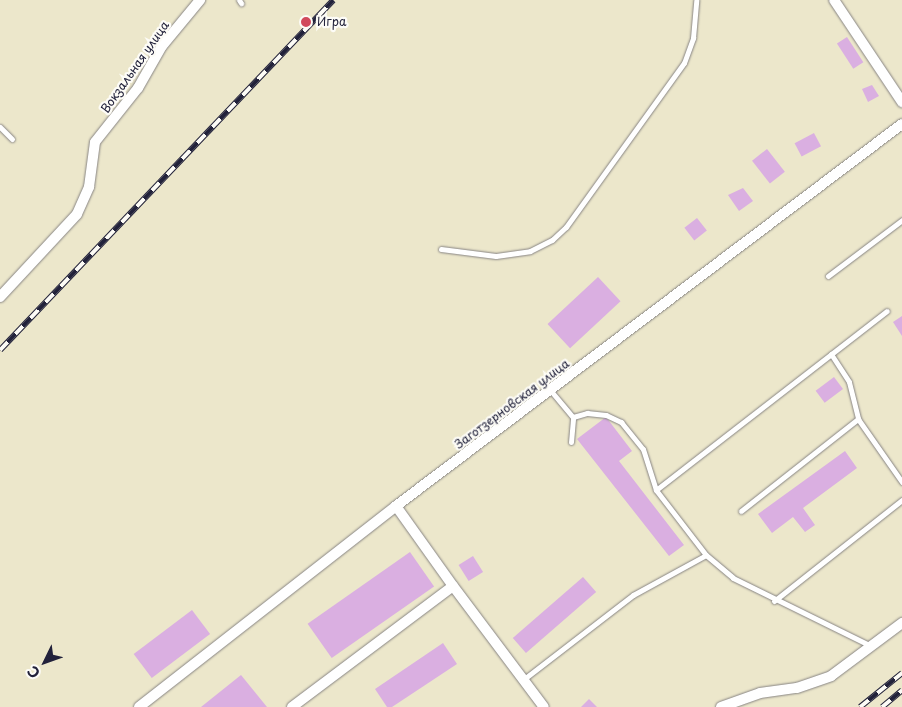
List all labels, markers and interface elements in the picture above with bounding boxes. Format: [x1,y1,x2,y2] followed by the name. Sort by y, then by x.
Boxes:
[299,15,313,29] marker: Игра
[317,15,346,29] place label: Игра
[98,18,172,116] street label: Вокзальная улица
[452,356,572,452] street label: Заготзерновская улица
[20,637,70,687] north arrow
[22,661,45,683] text: С

